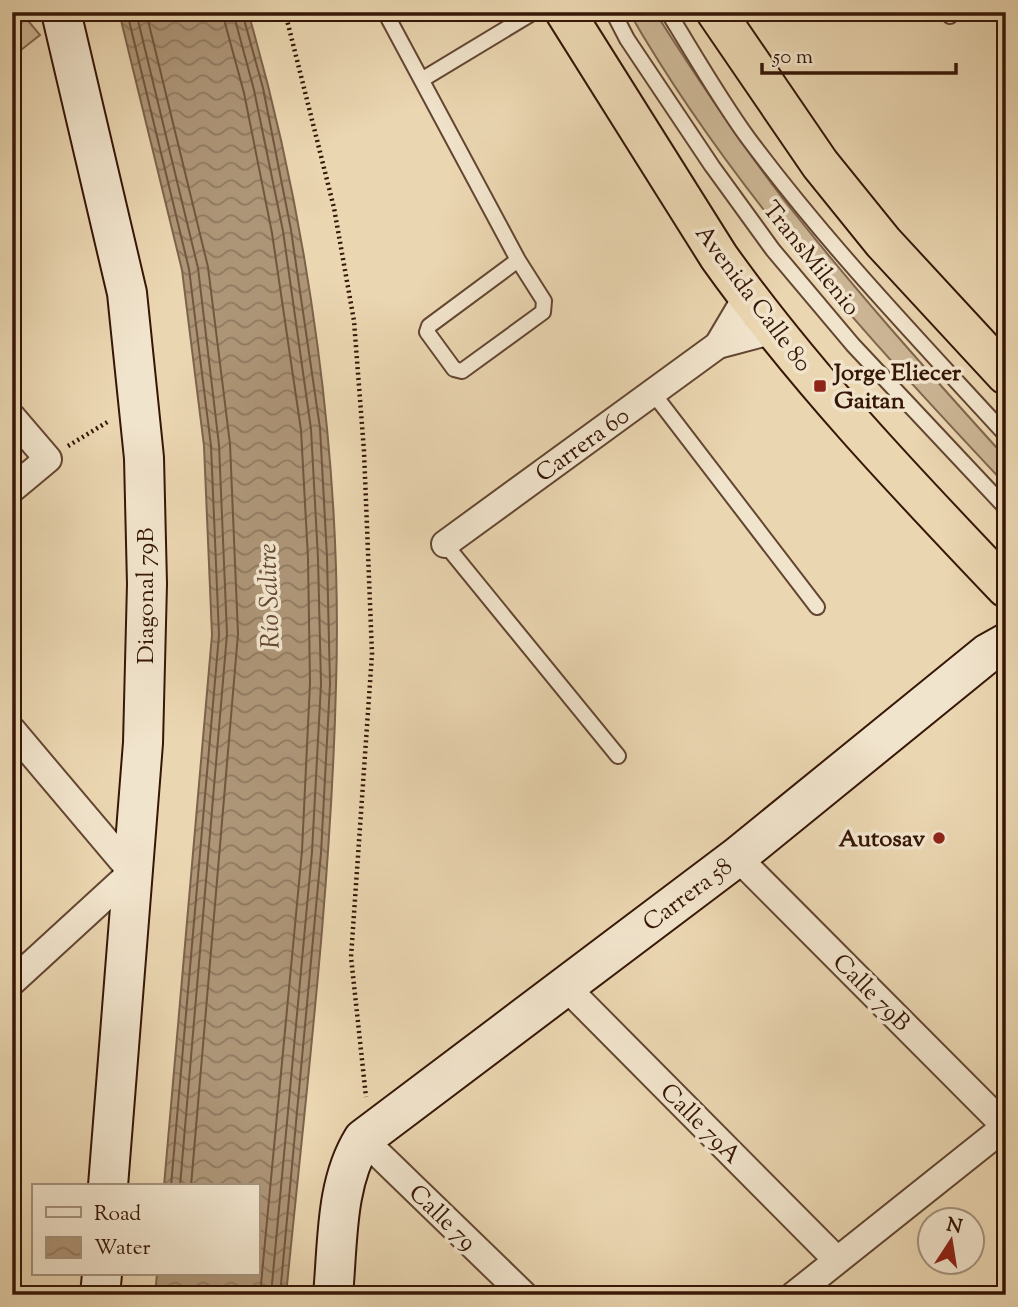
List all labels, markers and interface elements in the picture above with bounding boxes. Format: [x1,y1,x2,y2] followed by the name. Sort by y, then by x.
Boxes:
[762,32,957,76] scale bar
[772,43,813,73] text: 50 m
[754,195,867,324] street label: TransMilenio
[686,219,819,380] street label: Avenida Calle 80
[832,357,962,419] place label: Jorge Eliecer Gaitan
[812,378,828,394] marker: Jorge Eliecer Gaitan
[529,400,637,491] street label: Carrera 60
[130,528,164,664] street label: Diagonal 79B
[250,543,291,649] water label: Río Salitre
[838,823,925,857] place label: Autosav
[931,830,947,846] marker: Autosav
[636,851,740,941] street label: Carrera 58
[824,947,917,1040] street label: Calle 79B
[651,1076,748,1173] street label: Calle 79A
[400,1177,483,1259] street label: Calle 79
[32,1184,259,1276] legend
[94,1200,141,1230] text: Road
[916,1206,986,1276] north arrow
[944,1212,964,1242] text: N
[94,1234,151,1264] text: Water

